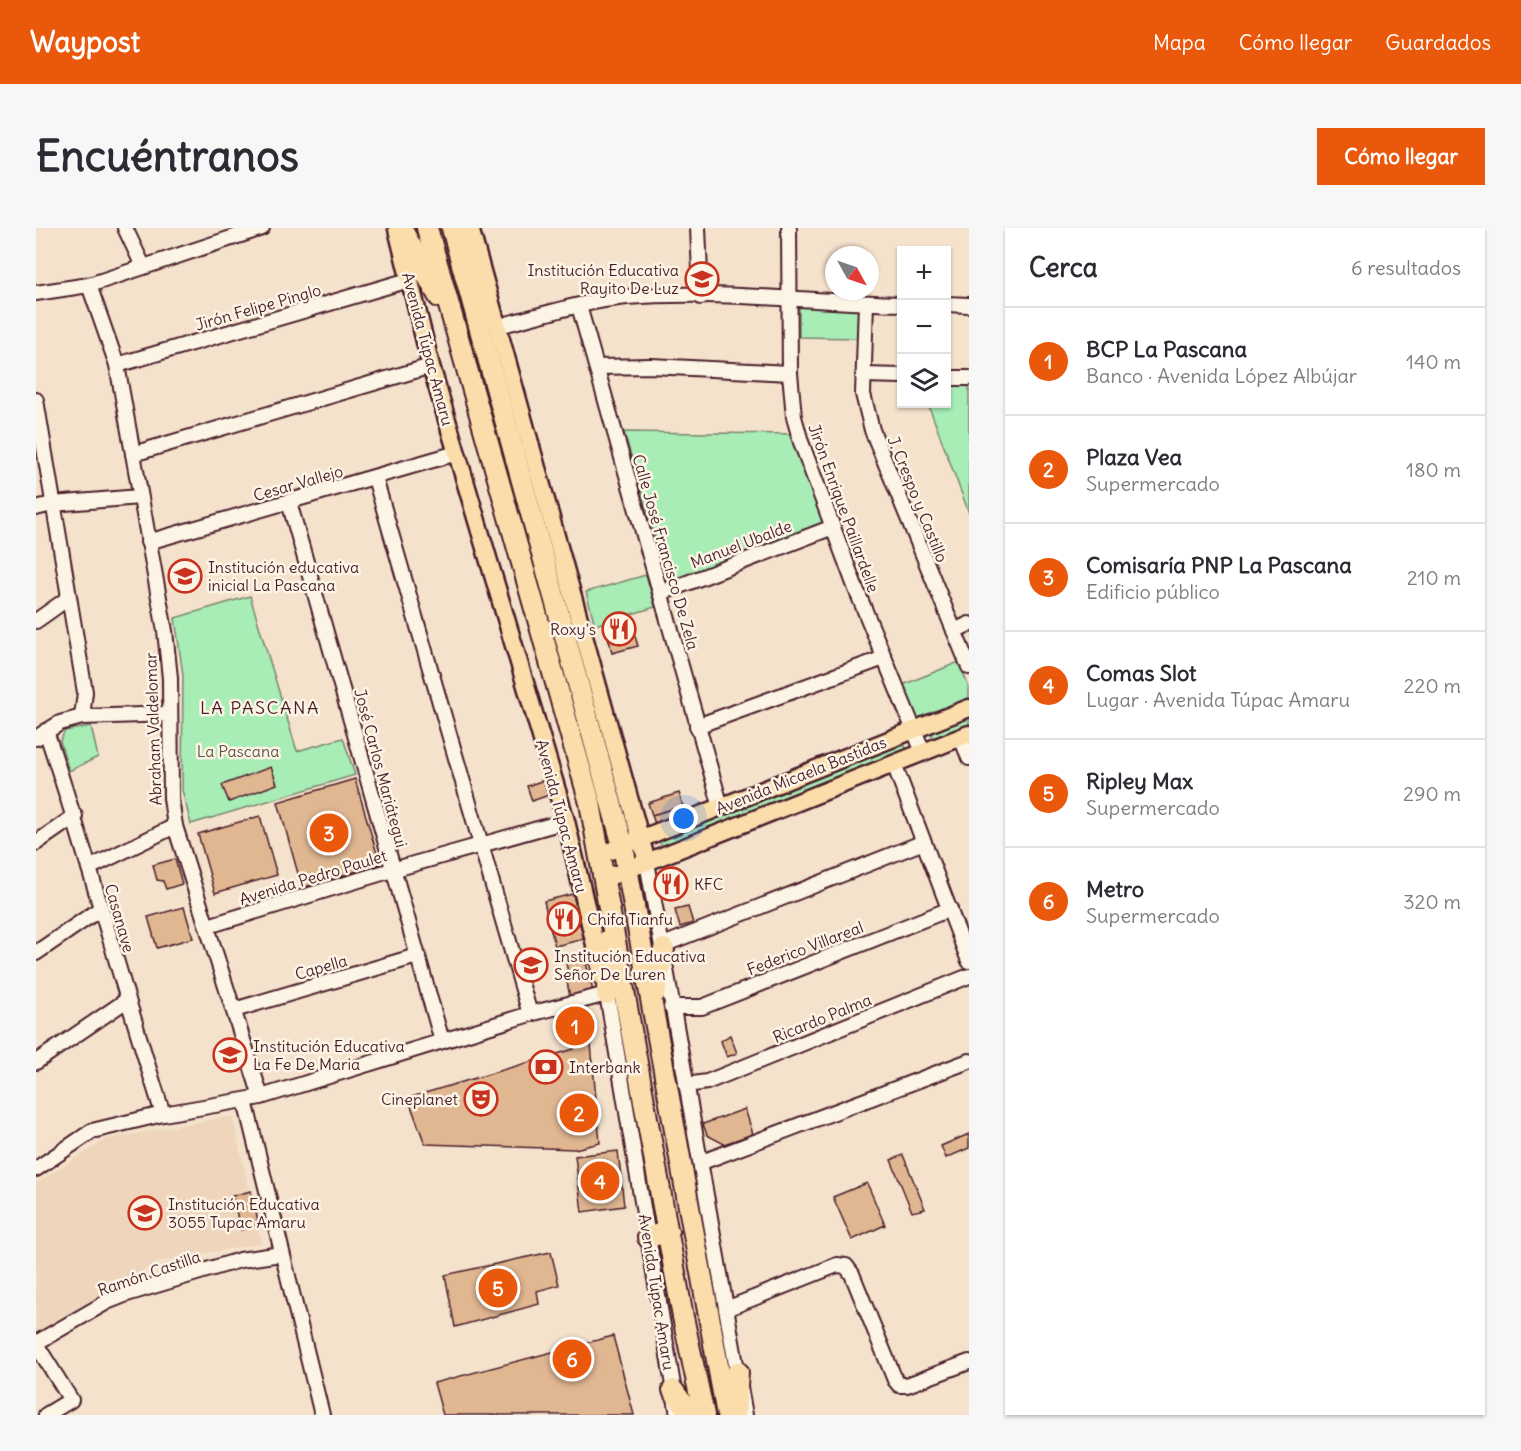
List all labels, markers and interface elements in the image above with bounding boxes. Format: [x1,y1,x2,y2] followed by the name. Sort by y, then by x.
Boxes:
[30,24,140,60] text: Waypost
[1153,29,1206,56] text: Mapa
[1239,29,1352,56] text: Cómo llegar
[1385,29,1491,56] text: Guardados
[1317,128,1485,185] button: Cómo llegar
[36,130,299,182] text: Encuéntranos
[825,246,879,300] north arrow
[897,246,951,408] map controls
[897,246,951,300] button: +
[1029,251,1098,284] text: Cerca
[1351,255,1461,280] text: 6 resultados
[527,260,679,298] place label: Institución Educativa Rayito De Luz
[684,261,720,297] school or university icon: Institución Educativa Rayito De Luz
[398,270,458,428] street label: Avenida Túpac Amaru
[193,279,323,335] street label: Jirón Felipe Pinglo
[897,300,951,354] button: −
[1086,335,1247,363] text: BCP La Pascana
[1045,349,1052,374] text: 1
[1406,349,1461,374] text: 140 m
[897,354,951,408] button: layers
[1086,363,1357,388] text: Banco · Avenida López Albújar
[804,421,884,595] street label: Jirón Enrique Paillardelle
[884,433,952,565] street label: J. Crespo y Castillo
[1086,443,1182,471] text: Plaza Vea
[628,452,704,652] street label: Calle José Francisco De Zela
[1043,457,1054,482] text: 2
[1406,457,1461,482] text: 180 m
[251,461,345,505] street label: Cesar Vallejo
[1086,471,1220,496] text: Supermercado
[688,516,794,572] street label: Manuel Ubalde
[1086,551,1352,579] text: Comisaría PNP La Pascana
[208,557,359,595] place label: Institución educativa inicial La Pascana
[167,558,203,594] school or university icon: Institución educativa inicial La Pascana
[1043,565,1054,590] text: 3
[1407,565,1461,590] text: 210 m
[1086,579,1220,604] text: Edificio público
[601,611,637,647] restaurant icon: Roxy's
[550,619,596,639] place label: Roxy's
[140,652,166,806] street label: Abraham Valdelomar
[1086,659,1197,687] text: Comas Slot
[1043,673,1054,698] text: 4
[1404,673,1461,698] text: 220 m
[350,686,412,850] street label: José Carlos Mariátegui
[1086,687,1350,712] text: Lugar · Avenida Túpac Amaru
[200,696,320,719] district label: LA PASCANA
[713,732,889,818] street label: Avenida Micaela Bastidas
[532,737,592,895] street label: Avenida Túpac Amaru
[197,741,279,761] park label: La Pascana
[1086,767,1193,795] text: Ripley Max
[1043,781,1054,806] text: 5
[1403,781,1461,806] text: 290 m
[1086,795,1220,820] text: Supermercado
[669,804,698,833] your location
[310,810,348,856] pin: 3
[237,845,390,909] street label: Avenida Pedro Paulet
[653,866,689,902] restaurant icon: KFC
[694,874,723,894] place label: KFC
[1086,875,1144,903] text: Metro
[101,881,139,955] street label: Casanave
[1043,889,1054,914] text: 6
[1403,889,1461,914] text: 320 m
[546,901,582,937] restaurant icon: Chifa Tianfu
[1086,903,1220,928] text: Supermercado
[587,909,673,929] place label: Chifa Tianfu
[744,917,866,979] street label: Federico Villareal
[554,946,706,984] place label: Institución Educativa Señor De Luren
[513,947,549,983] school or university icon: Institución Educativa Señor De Luren
[292,950,350,984] street label: Capella
[770,989,874,1047] street label: Ricardo Palma
[556,1004,594,1048] pin: 1
[253,1036,405,1074] place label: Institución Educativa La Fe De Maria
[212,1037,248,1073] school or university icon: Institución Educativa La Fe De Maria
[528,1049,564,1085] bank icon: Interbank
[569,1057,641,1077] place label: Interbank
[463,1081,499,1117] theatre icon: Cineplanet
[381,1089,459,1109] place label: Cineplanet
[560,1090,598,1136] pin: 2
[580,1158,620,1204] pin: 4
[168,1194,320,1232] place label: Institución Educativa 3055 Tupac Amaru
[127,1195,163,1231] school or university icon: Institución Educativa 3055 Tupac Amaru
[635,1213,679,1371] street label: Avenida Túpac Amaru
[95,1246,203,1300] street label: Ramón Castilla
[478,1266,518,1310] pin: 5
[552,1336,592,1382] pin: 6

